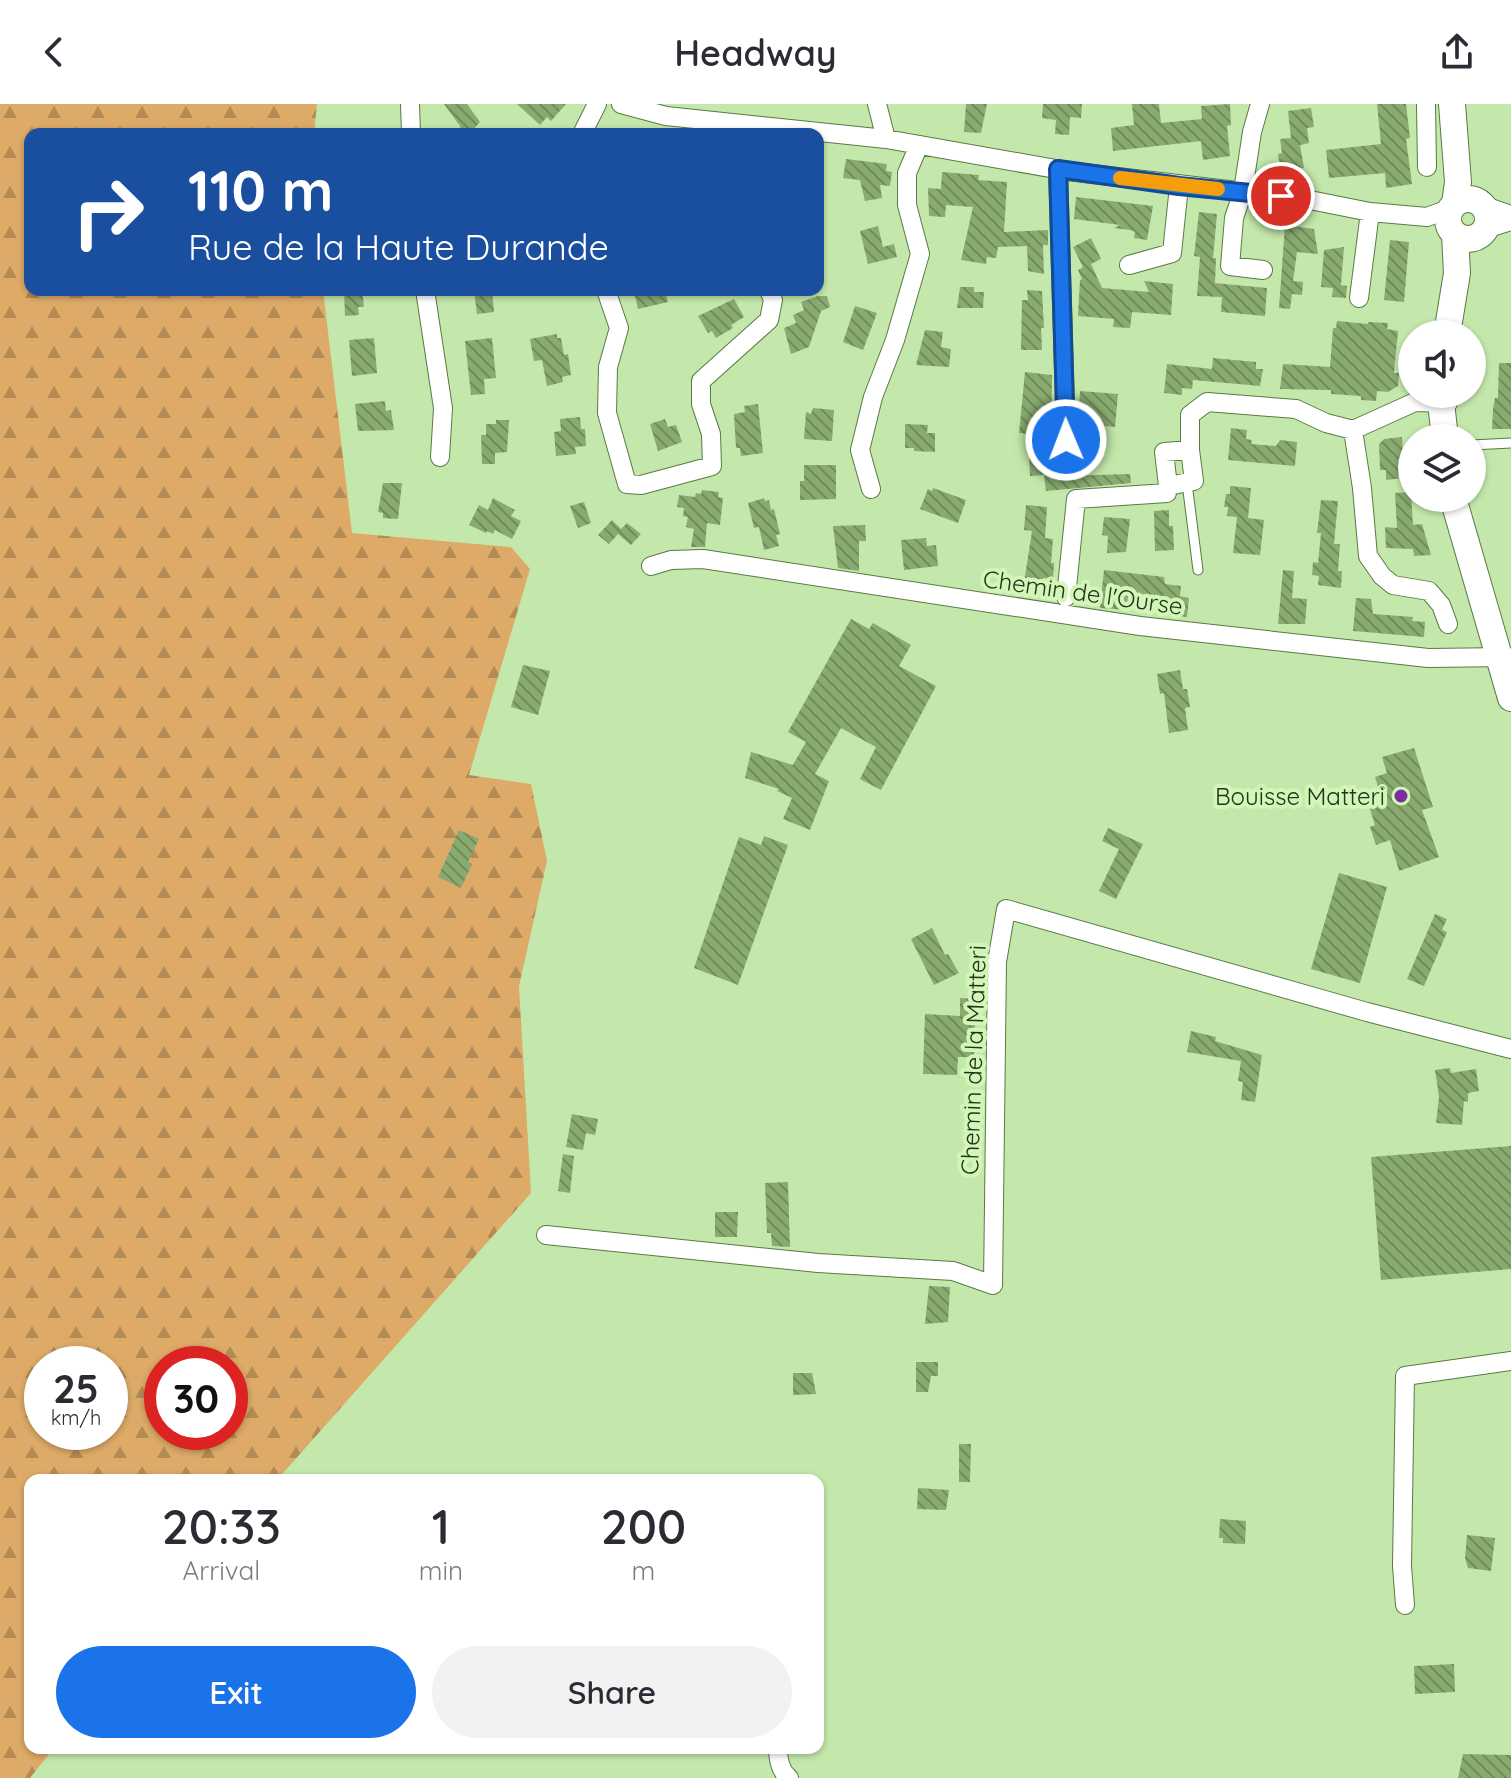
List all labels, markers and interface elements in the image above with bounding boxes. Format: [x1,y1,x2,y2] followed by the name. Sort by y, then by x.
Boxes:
[32,30,76,74] icon: back
[674,30,837,75] text: Headway
[1435,30,1479,74] icon: share
[188,155,333,225] text: 110 m
[56,160,160,264] icon: right
[1247,162,1315,230] pin
[1259,174,1303,218] icon: arrive
[188,224,609,269] text: Rue de la Haute Durande
[1398,320,1486,512] map controls
[1398,320,1486,408] button: sound
[1024,398,1108,482] position arrow
[1398,424,1486,512] button: layers
[981,563,1185,621] street label: Chemin de l'Ourse
[1215,781,1385,811] place label: Bouisse Matteri
[1392,787,1410,805] marker: Bouisse Matteri
[954,945,992,1175] street label: Chemin de la Matteri
[144,1346,248,1450] speed limit sign: 30
[53,1363,99,1413] text: 25
[51,1405,101,1430] text: km/h
[162,1496,281,1556] text: 20:33
[432,1496,450,1556] text: 1
[601,1496,686,1556] text: 200
[182,1554,260,1587] text: Arrival
[419,1554,463,1587] text: min
[632,1554,655,1587] text: m
[56,1646,416,1738] button: Exit
[432,1646,792,1738] button: Share

